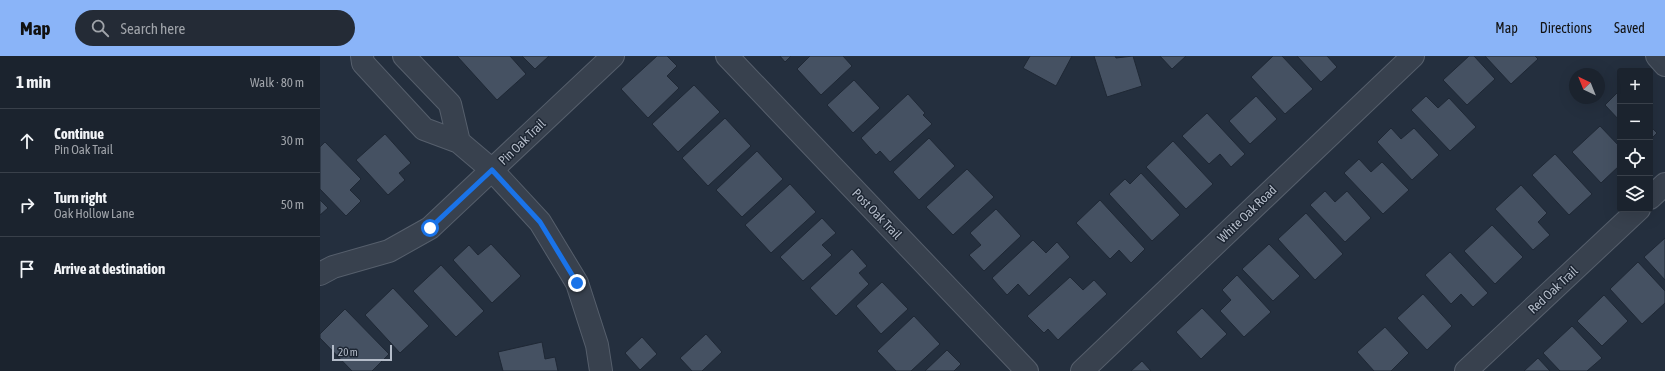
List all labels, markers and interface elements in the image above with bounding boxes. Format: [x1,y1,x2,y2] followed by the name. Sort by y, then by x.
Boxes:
[75,10,355,46] search box
[20,17,51,39] text: Map
[89,17,111,39] icon: search
[121,20,185,37] text: Search here
[1495,20,1518,36] text: Map
[1540,20,1592,36] text: Directions
[1614,20,1645,36] text: Saved
[1569,68,1605,104] north arrow
[1617,68,1653,212] map controls
[1617,68,1653,104] button: +
[16,72,51,92] text: 1 min
[250,75,304,90] text: Walk · 80 m
[1617,104,1653,140] button: −
[495,116,549,168] street label: Pin Oak Trail
[54,125,104,142] text: Continue
[16,130,38,152] icon: ahead
[281,133,304,148] text: 30 m
[1617,140,1653,176] button: locate
[54,142,113,157] text: Pin Oak Trail
[1617,176,1653,212] button: layers
[1214,182,1280,246] street label: White Oak Road
[849,186,905,243] street label: Post Oak Trail
[54,189,107,206] text: Turn right
[16,194,38,216] icon: right
[281,197,304,212] text: 50 m
[54,206,134,221] text: Oak Hollow Lane
[421,219,439,237] route start
[16,258,38,280] icon: arrive
[54,260,165,277] text: Arrive at destination
[1525,263,1581,317] street label: Red Oak Trail
[568,274,586,292] route end
[332,343,392,362] scale bar
[338,346,358,358] text: 20 m

